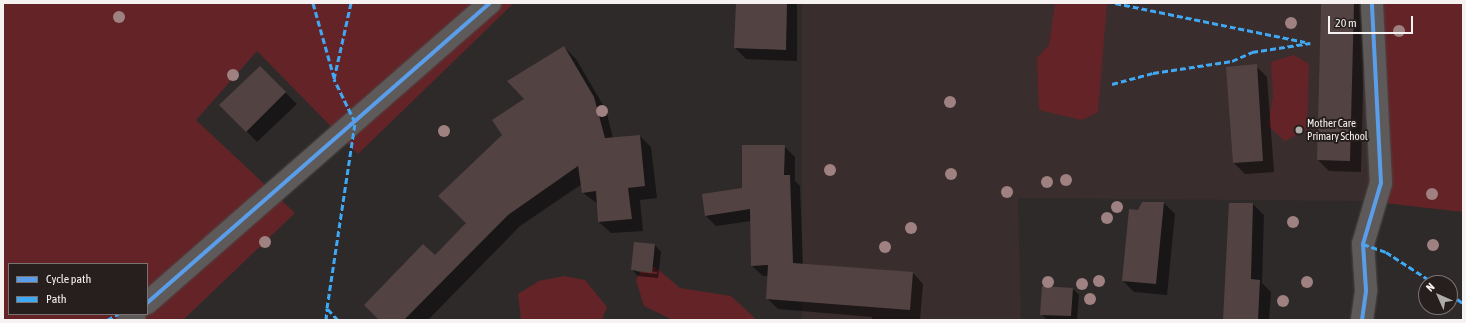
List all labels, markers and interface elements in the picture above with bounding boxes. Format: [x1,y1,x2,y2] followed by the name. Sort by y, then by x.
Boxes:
[1330,8,1415,34] scale bar
[1335,16,1357,30] text: 20 m
[1307,117,1368,143] place label: Mother Care Primary School
[1294,125,1304,135] marker: Mother Care Primary School
[8,263,148,315] legend
[46,272,91,286] text: Cycle path
[1418,275,1458,315] north arrow
[1424,281,1437,294] text: N
[46,292,67,306] text: Path

